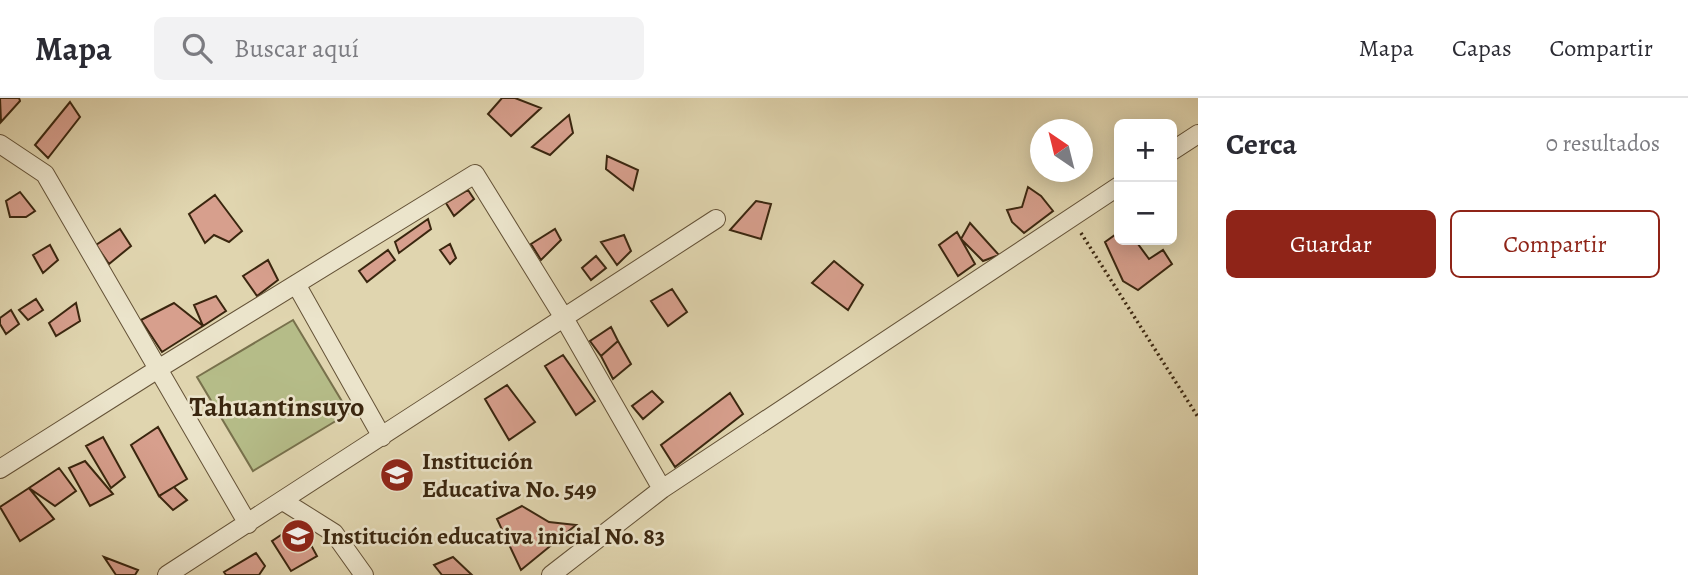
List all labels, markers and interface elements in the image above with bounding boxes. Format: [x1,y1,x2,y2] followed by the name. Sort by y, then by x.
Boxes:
[154,17,644,80] search box
[35,26,112,71] text: Mapa
[178,29,216,67] icon: search
[234,31,359,66] text: Buscar aquí
[1359,32,1414,64] text: Mapa
[1452,32,1512,64] text: Capas
[1550,32,1653,64] text: Compartir
[1030,119,1093,182] north arrow
[1114,119,1177,245] map controls
[1114,119,1177,182] button: +
[1226,124,1297,164] text: Cerca
[1546,128,1660,159] text: 0 resultados
[1114,182,1177,245] button: −
[1226,210,1436,278] button: Guardar
[1450,210,1660,278] button: Compartir
[189,388,365,426] district label: Tahuantinsuyo
[422,445,597,505] place label: Institución Educativa No. 549
[378,456,416,494] school or university icon: Institución Educativa No. 549
[279,517,317,555] school or university icon: Institución educativa inicial No. 83
[322,520,665,552] place label: Institución educativa inicial No. 83

